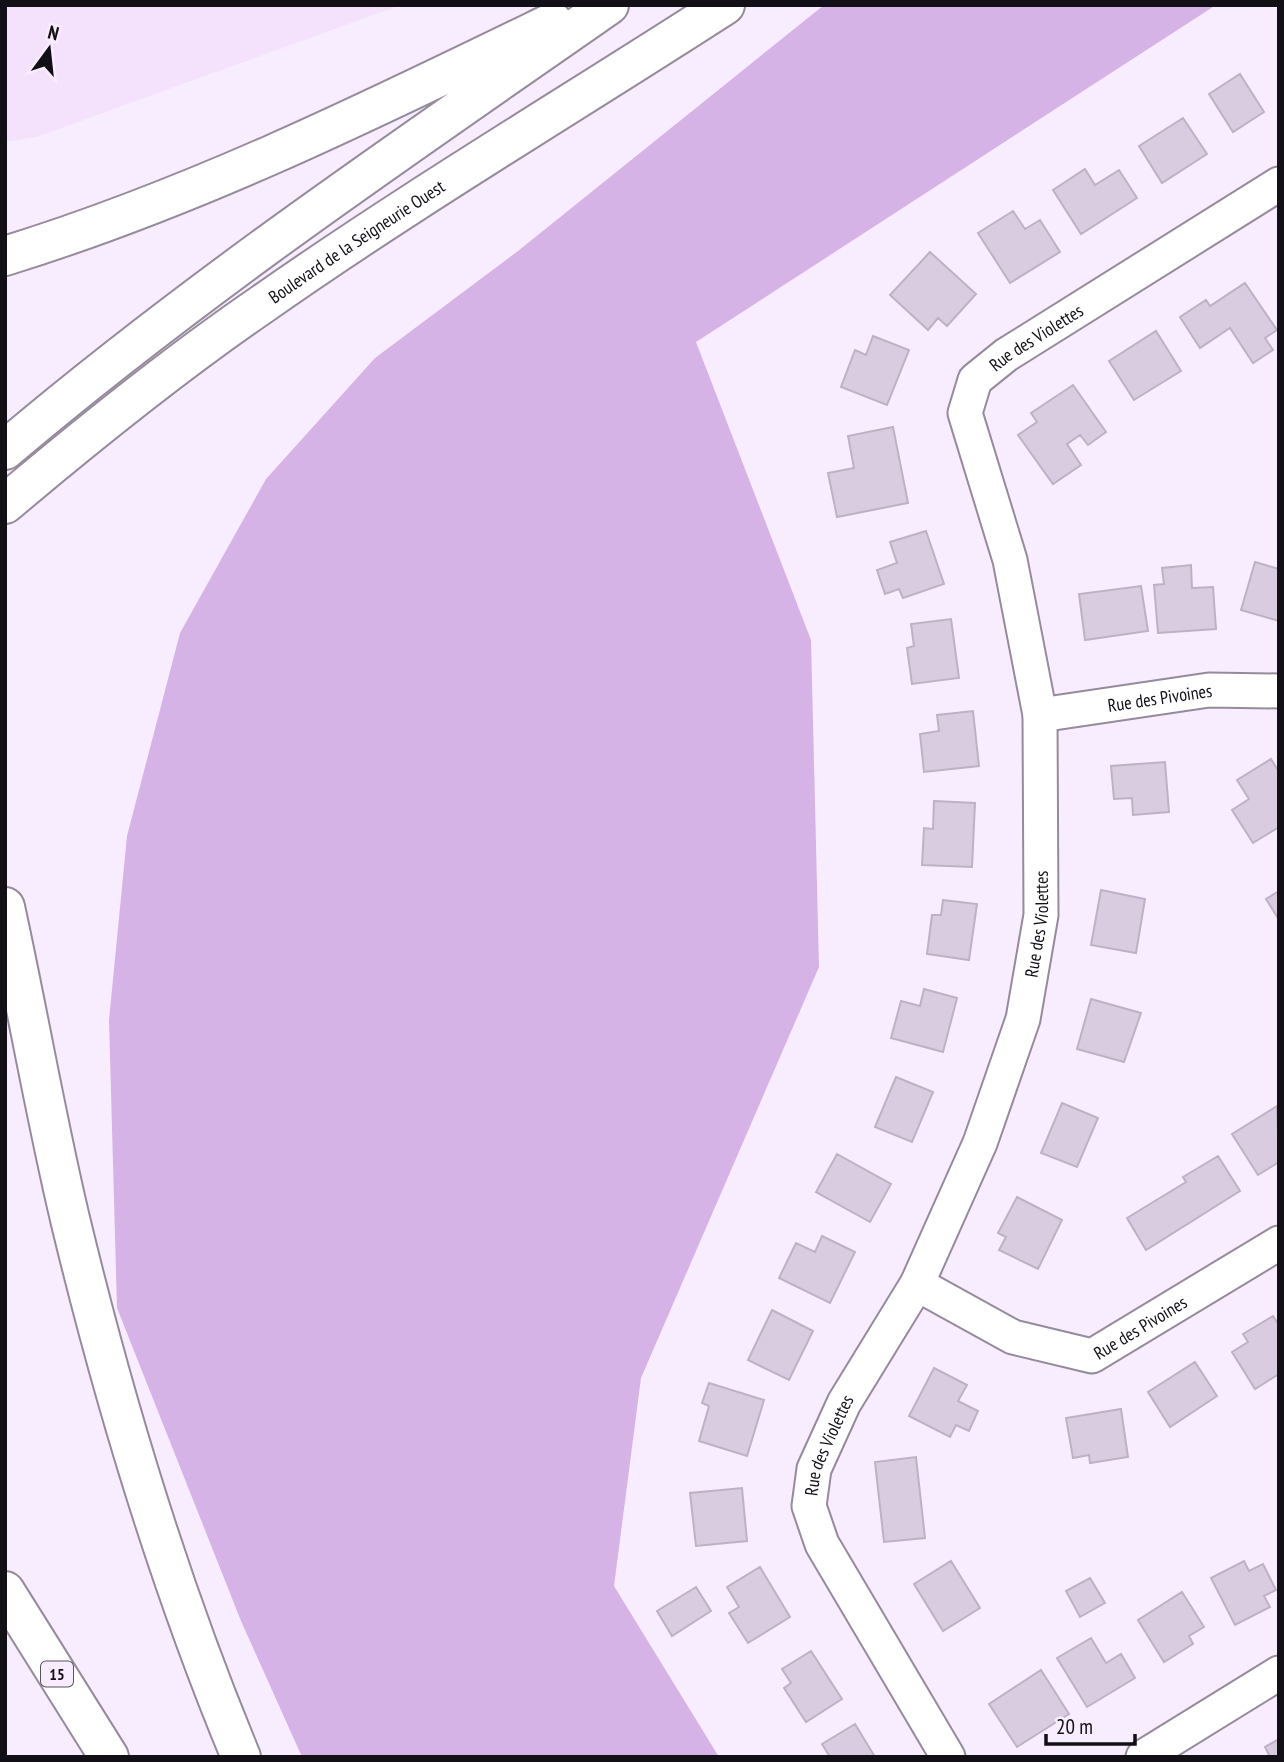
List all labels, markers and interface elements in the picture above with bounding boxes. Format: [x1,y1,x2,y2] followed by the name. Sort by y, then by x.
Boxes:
[14,14,84,84] north arrow
[45,20,61,45] text: N
[264,174,449,308] street label: Boulevard de la Seigneurie Ouest
[984,298,1087,376] street label: Rue des Violettes
[1106,678,1213,716] street label: Rue des Pivoines
[1019,871,1053,979] street label: Rue des Violettes
[1089,1290,1191,1364] street label: Rue des Pivoines
[799,1390,858,1497] street label: Rue des Violettes
[41,1662,73,1686] road number: 15
[1046,1702,1135,1746] scale bar
[1056,1713,1093,1740] text: 20 m

